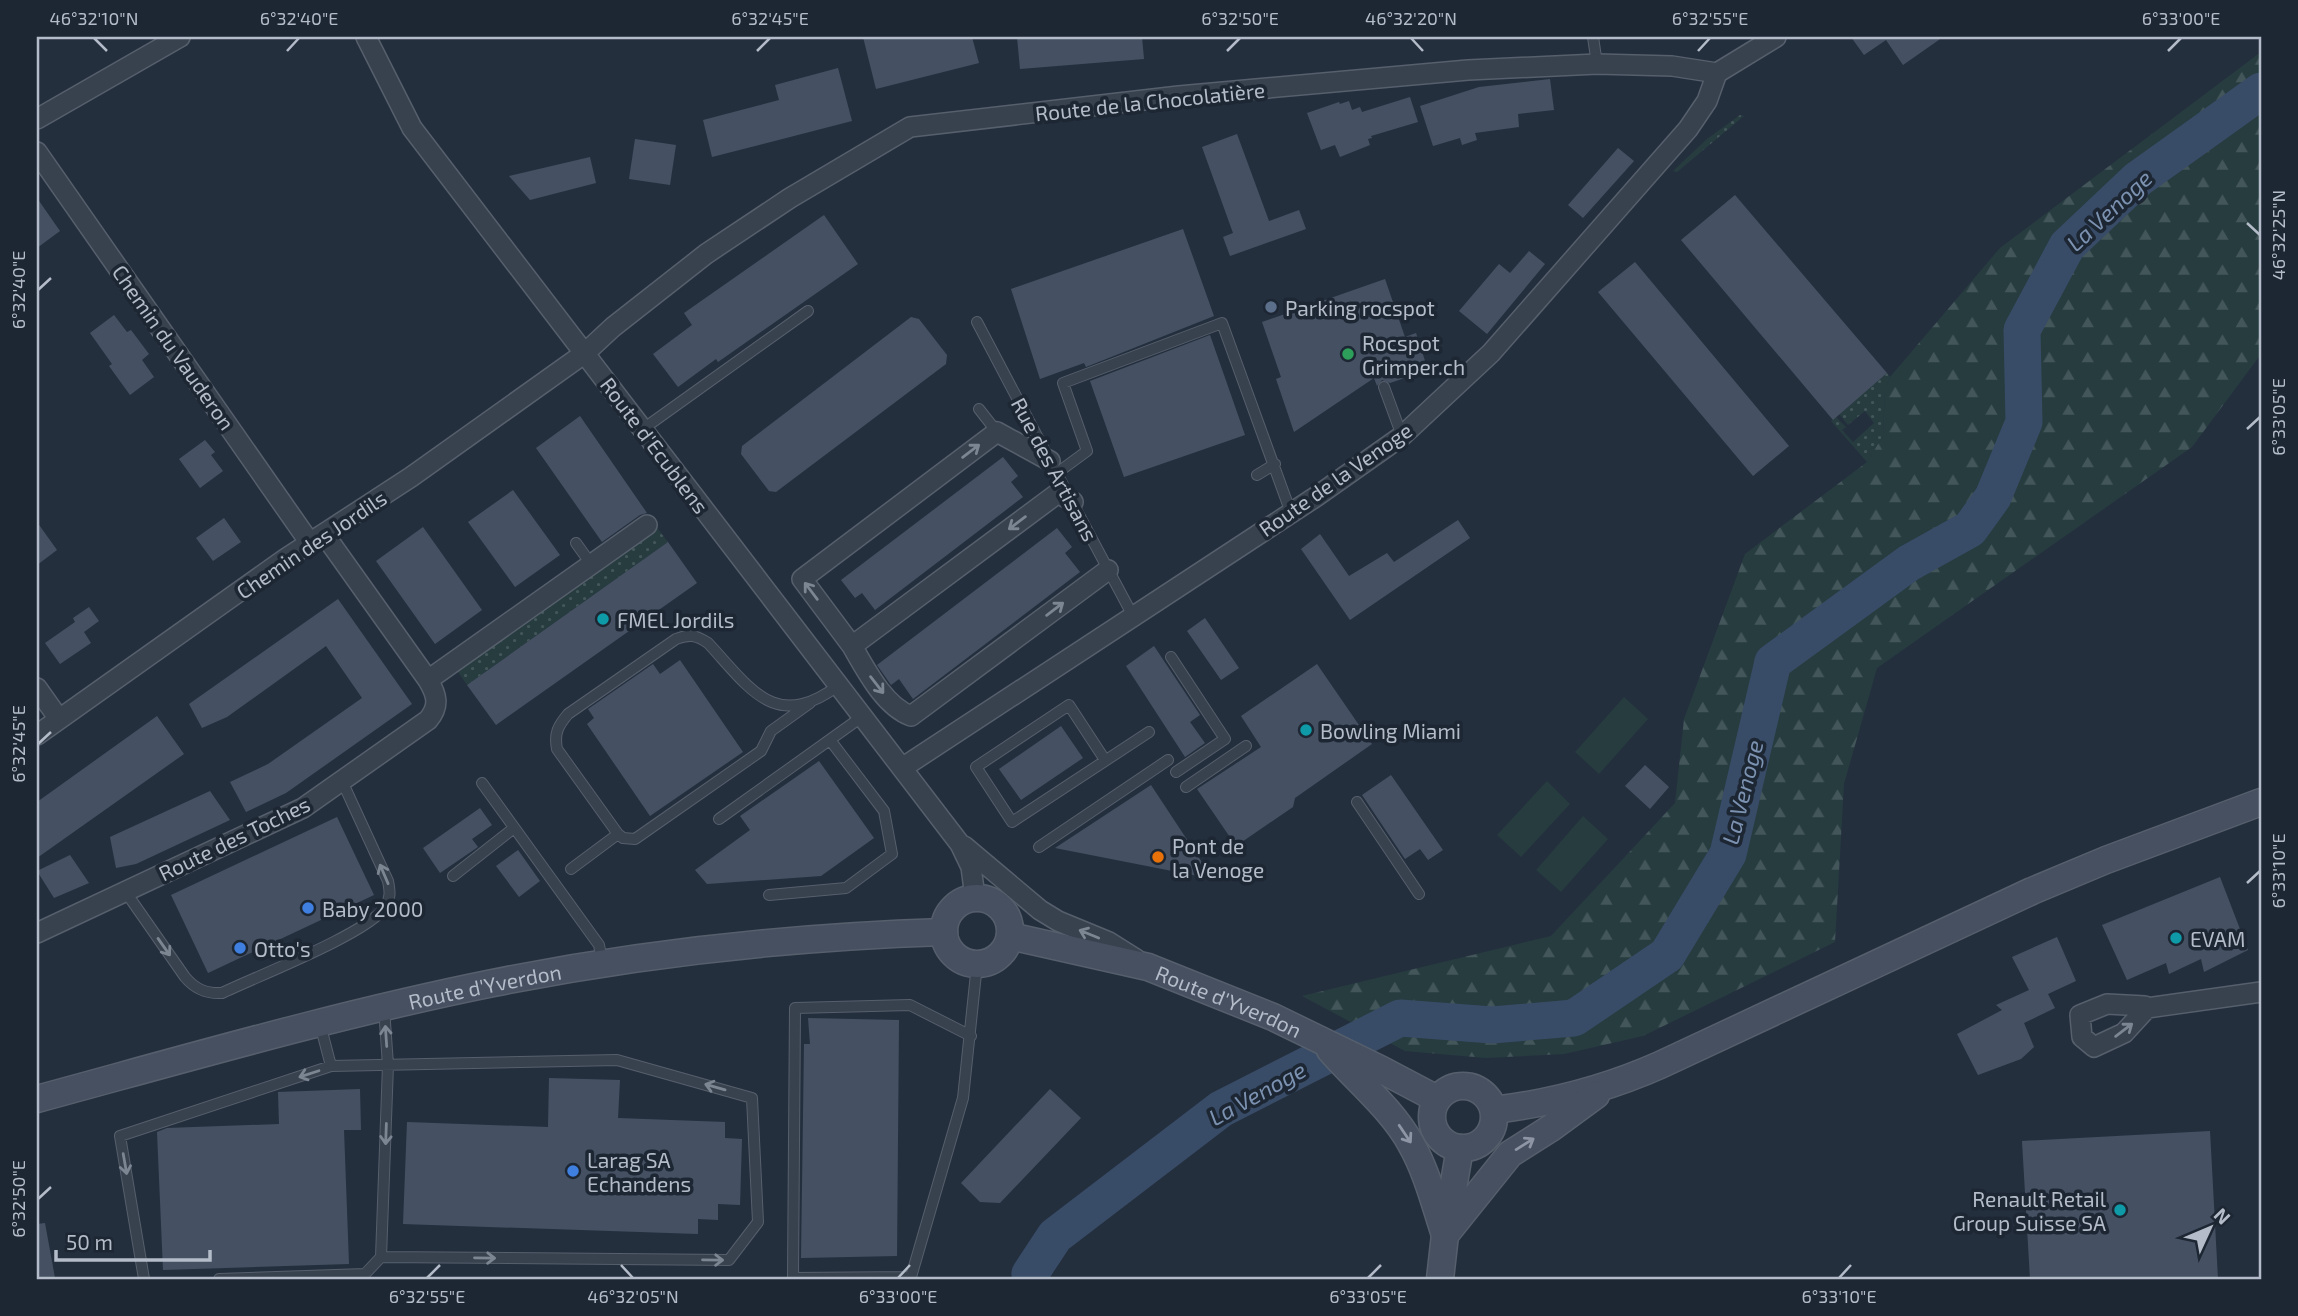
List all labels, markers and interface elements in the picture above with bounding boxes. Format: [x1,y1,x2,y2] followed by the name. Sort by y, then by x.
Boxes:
[50,7,138,29] text: 46°32'10"N
[260,7,338,29] text: 6°32'40"E
[731,7,809,29] text: 6°32'45"E
[1201,7,1279,29] text: 6°32'50"E
[1365,7,1457,29] text: 46°32'20"N
[1672,7,1748,29] text: 6°32'55"E
[2142,7,2220,29] text: 6°33'00"E
[1034,76,1266,126] street label: Route de la Chocolatière
[2060,163,2158,257] water label: La Venoge
[2267,190,2289,280] text: 46°32'25"N
[7,251,29,329] text: 6°32'40"E
[108,260,240,434] street label: Chemin du Vauderon
[1285,295,1435,320] place label: Parking rocspot
[1263,299,1279,315] marker: Parking rocspot
[1362,330,1465,379] place label: Rocspot Grimper.ch
[1340,346,1356,362] marker: Rocspot Grimper.ch
[596,372,714,518] street label: Route d'Ecublens
[2267,378,2289,456] text: 6°33'05"E
[1007,393,1103,545] street label: Rue des Artisans
[1254,417,1416,541] street label: Route de la Venoge
[961,444,980,459] one-way arrow
[231,485,391,603] street label: Chemin des Jordils
[1008,515,1027,530] one-way arrow
[804,582,819,601] one-way arrow
[1045,601,1063,616] one-way arrow
[617,607,735,632] place label: FMEL Jordils
[595,611,611,627] marker: FMEL Jordils
[870,675,885,693] one-way arrow
[7,705,29,783] text: 6°32'45"E
[1320,718,1461,743] place label: Bowling Miami
[1298,722,1314,738] marker: Bowling Miami
[1716,737,1768,847] water label: La Venoge
[154,791,314,885] street label: Route des Toches
[1172,833,1264,882] place label: Pont de la Venoge
[2267,833,2289,909] text: 6°33'10"E
[1150,849,1166,865] marker: Pont de la Venoge
[376,863,389,885] one-way arrow
[322,896,424,921] place label: Baby 2000
[300,900,316,916] marker: Baby 2000
[1078,926,1100,939] one-way arrow
[2190,926,2245,951] place label: EVAM
[2168,930,2184,946] marker: EVAM
[254,936,311,961] place label: Otto's
[157,937,171,956] one-way arrow
[232,940,248,956] marker: Otto's
[406,958,563,1013] street label: Route d'Yverdon
[1152,959,1306,1042] street label: Route d'Yverdon
[2114,1023,2132,1038] one-way arrow
[379,1025,392,1048] one-way arrow
[1204,1055,1310,1131] water label: La Venoge
[298,1069,320,1081] one-way arrow
[704,1080,726,1093] one-way arrow
[379,1122,392,1145] one-way arrow
[1398,1124,1412,1143] one-way arrow
[1515,1136,1535,1150] one-way arrow
[587,1147,691,1196] place label: Larag SA Echandens
[119,1152,132,1175] one-way arrow
[7,1160,29,1238] text: 6°32'50"E
[565,1163,581,1179] marker: Larag SA Echandens
[1953,1186,2107,1235] place label: Renault Retail Group Suisse SA
[2176,1194,2246,1264] north arrow
[2112,1202,2128,1218] marker: Renault Retail Group Suisse SA
[2210,1203,2236,1229] text: N
[56,1218,210,1262] scale bar
[66,1229,113,1254] text: 50 m
[473,1251,496,1264] one-way arrow
[701,1253,724,1267] one-way arrow
[389,1285,465,1307] text: 6°32'55"E
[587,1285,679,1307] text: 46°32'05"N
[859,1285,937,1307] text: 6°33'00"E
[1329,1285,1407,1307] text: 6°33'05"E
[1801,1285,1877,1307] text: 6°33'10"E

